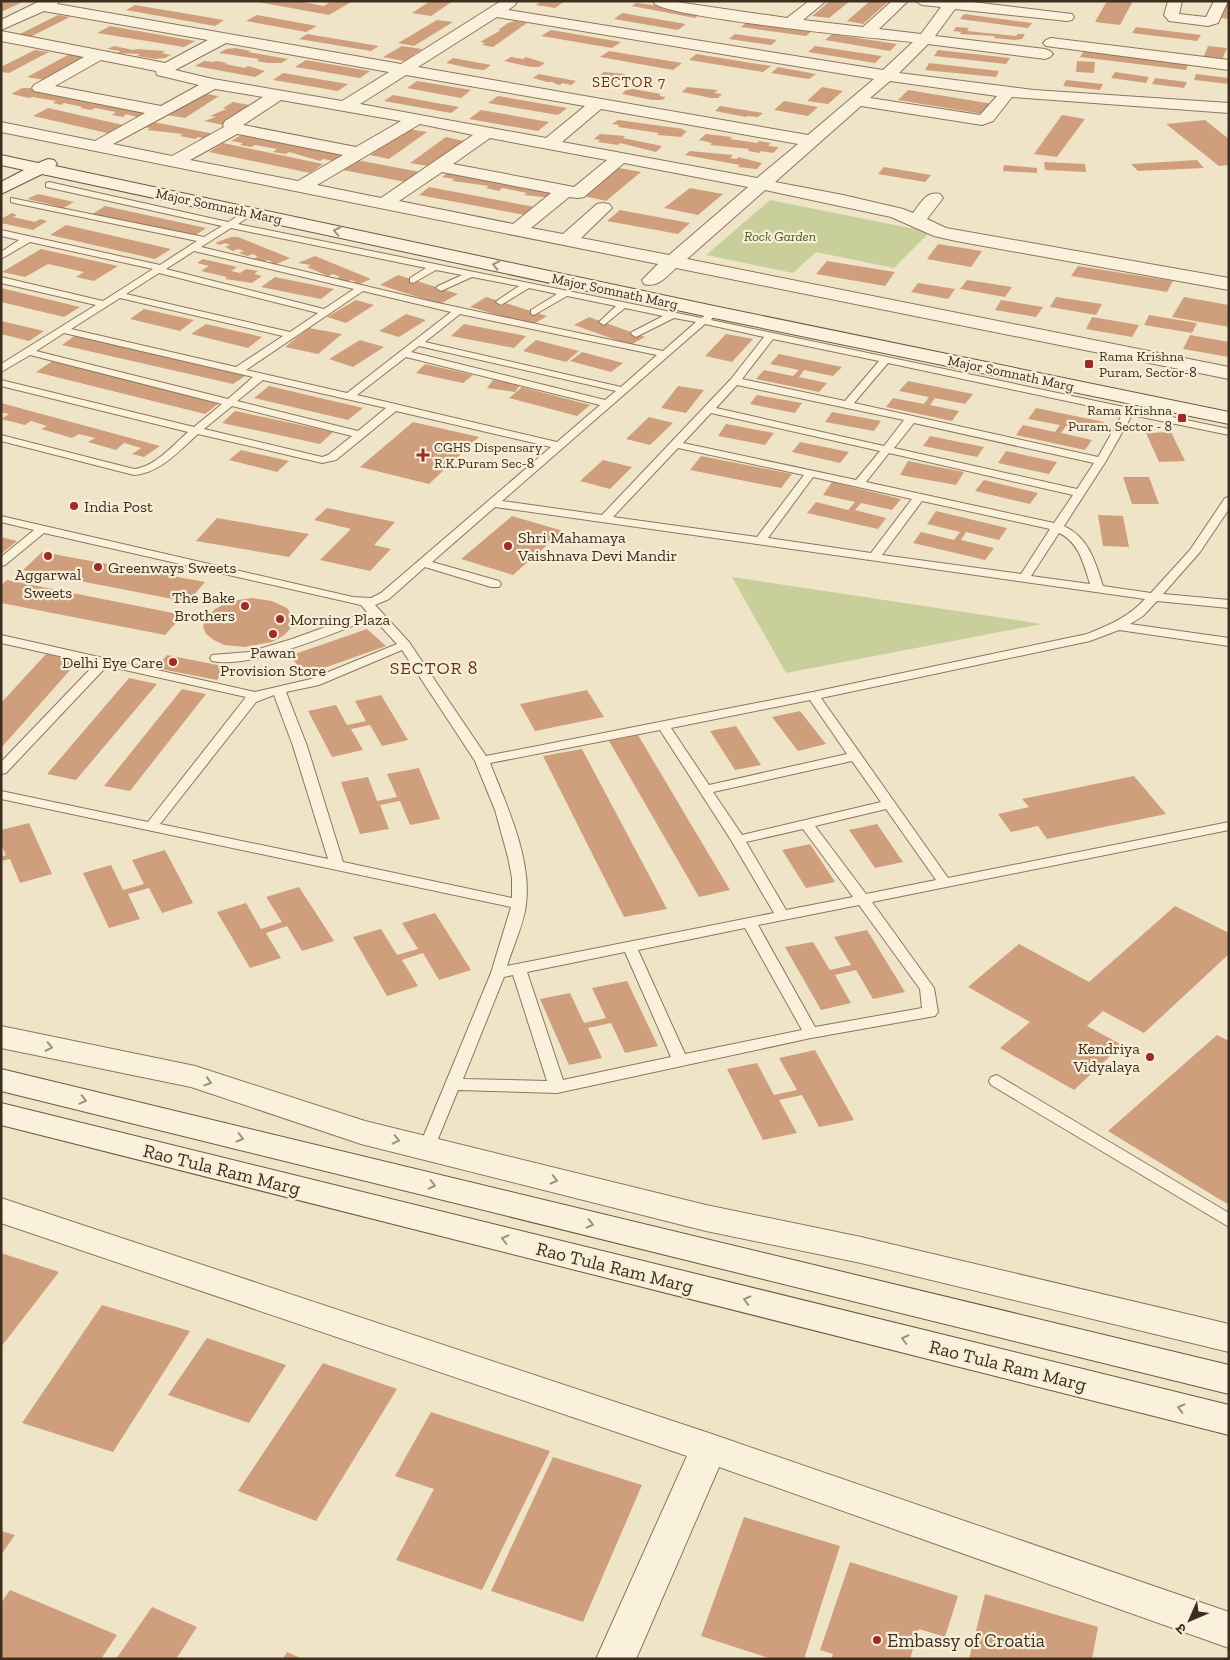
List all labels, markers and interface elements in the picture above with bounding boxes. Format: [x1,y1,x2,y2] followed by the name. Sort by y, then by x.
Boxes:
[592,73,666,91] district label: SECTOR 7
[154,185,284,228] street label: Major Somnath Marg
[333,226,341,237] one-way arrow
[744,228,816,245] park label: Rock Garden
[491,260,500,271] one-way arrow
[550,270,680,313] street label: Major Somnath Marg
[1099,348,1197,381] place label: Rama Krishna Puram, Sector-8
[946,352,1076,395] street label: Major Somnath Marg
[1083,358,1095,370] marker: Rama Krishna Puram, Sector-8
[1068,402,1172,435] place label: Rama Krishna Puram, Sector - 8
[1176,412,1188,424] marker: Rama Krishna Puram, Sector - 8
[434,439,543,472] place label: CGHS Dispensary R.K.Puram Sec-8
[416,448,430,462] marker: CGHS Dispensary R.K.Puram Sec-8
[84,497,153,516] place label: India Post
[68,500,80,512] marker: India Post
[517,528,677,565] place label: Shri Mahamaya Vaishnava Devi Mandir
[502,540,514,552] marker: Shri Mahamaya Vaishnava Devi Mandir
[42,550,54,562] marker: Aggarwal Sweets
[108,558,236,577] place label: Greenways Sweets
[92,561,104,573] marker: Greenways Sweets
[15,565,81,602] place label: Aggarwal Sweets
[172,588,235,625] place label: The Bake Brothers
[239,600,251,612] marker: The Bake Brothers
[290,610,390,629] place label: Morning Plaza
[274,613,286,625] marker: Morning Plaza
[267,628,279,640] marker: Pawan Provision Store
[220,643,326,680] place label: Pawan Provision Store
[62,653,163,672] place label: Delhi Eye Care
[167,656,179,668] marker: Delhi Eye Care
[390,657,478,679] district label: SECTOR 8
[1072,1039,1140,1076] place label: Kendriya Vidyalaya
[45,1041,53,1052] one-way arrow
[1144,1051,1156,1063] marker: Kendriya Vidyalaya
[203,1076,211,1086] one-way arrow
[78,1094,87,1105] one-way arrow
[236,1132,245,1143] one-way arrow
[392,1134,401,1145] one-way arrow
[141,1139,304,1200] street label: Rao Tula Ram Marg
[549,1174,558,1185] one-way arrow
[428,1179,437,1190] one-way arrow
[586,1218,595,1229] one-way arrow
[500,1234,509,1245] one-way arrow
[534,1237,697,1298] street label: Rao Tula Ram Marg
[743,1295,752,1306] one-way arrow
[900,1334,909,1345] one-way arrow
[927,1335,1090,1396] street label: Rao Tula Ram Marg
[1177,1403,1186,1414] one-way arrow
[1165,1595,1215,1645] north arrow
[1172,1619,1190,1638] text: उ
[887,1629,1045,1652] place label: Embassy of Croatia
[871,1634,883,1646] marker: Embassy of Croatia

